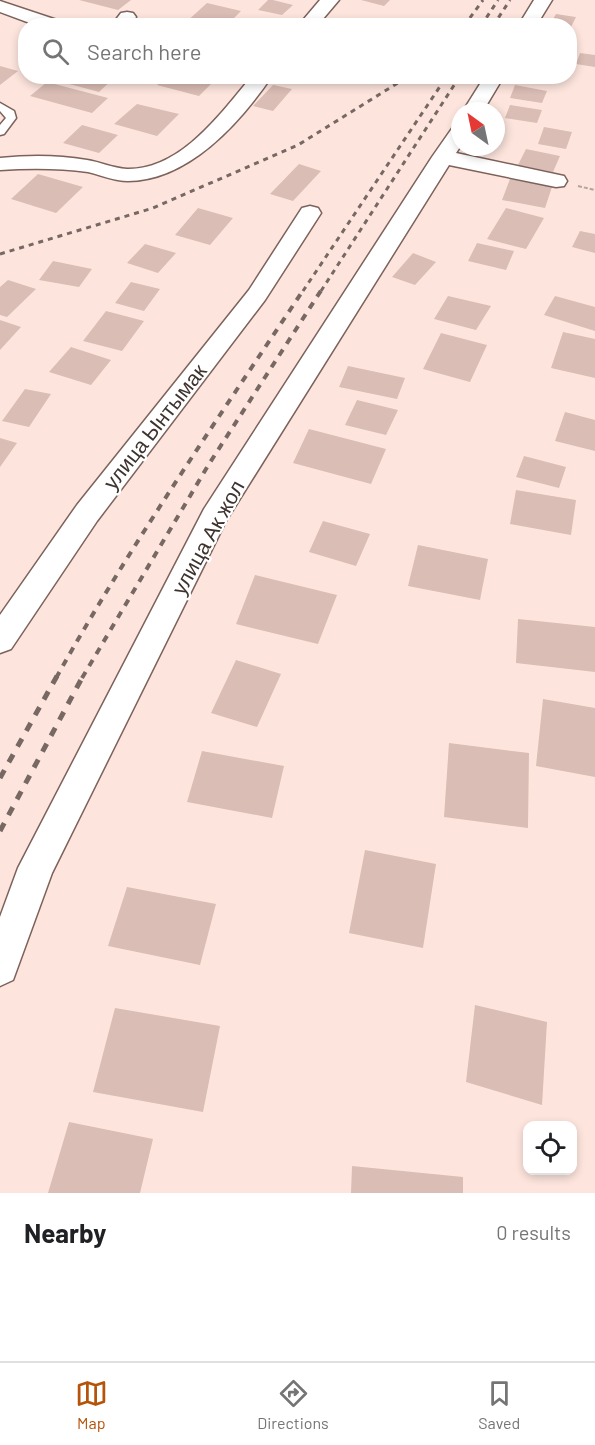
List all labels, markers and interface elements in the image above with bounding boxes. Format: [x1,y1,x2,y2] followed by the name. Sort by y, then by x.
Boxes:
[18,18,577,84] search box
[39,35,72,68] icon: search
[87,38,201,64] text: Search here
[451,102,505,156] north arrow
[97,358,211,494] street label: улица Ынтымак
[165,475,249,599] street label: улица Ак жол
[523,1121,577,1175] map controls
[523,1121,577,1175] button: locate
[24,1217,106,1248] text: Nearby
[496,1220,571,1244] text: 0 results
[75,1377,108,1432] tab: Map
[257,1377,329,1432] tab: Directions
[478,1377,520,1432] tab: Saved

